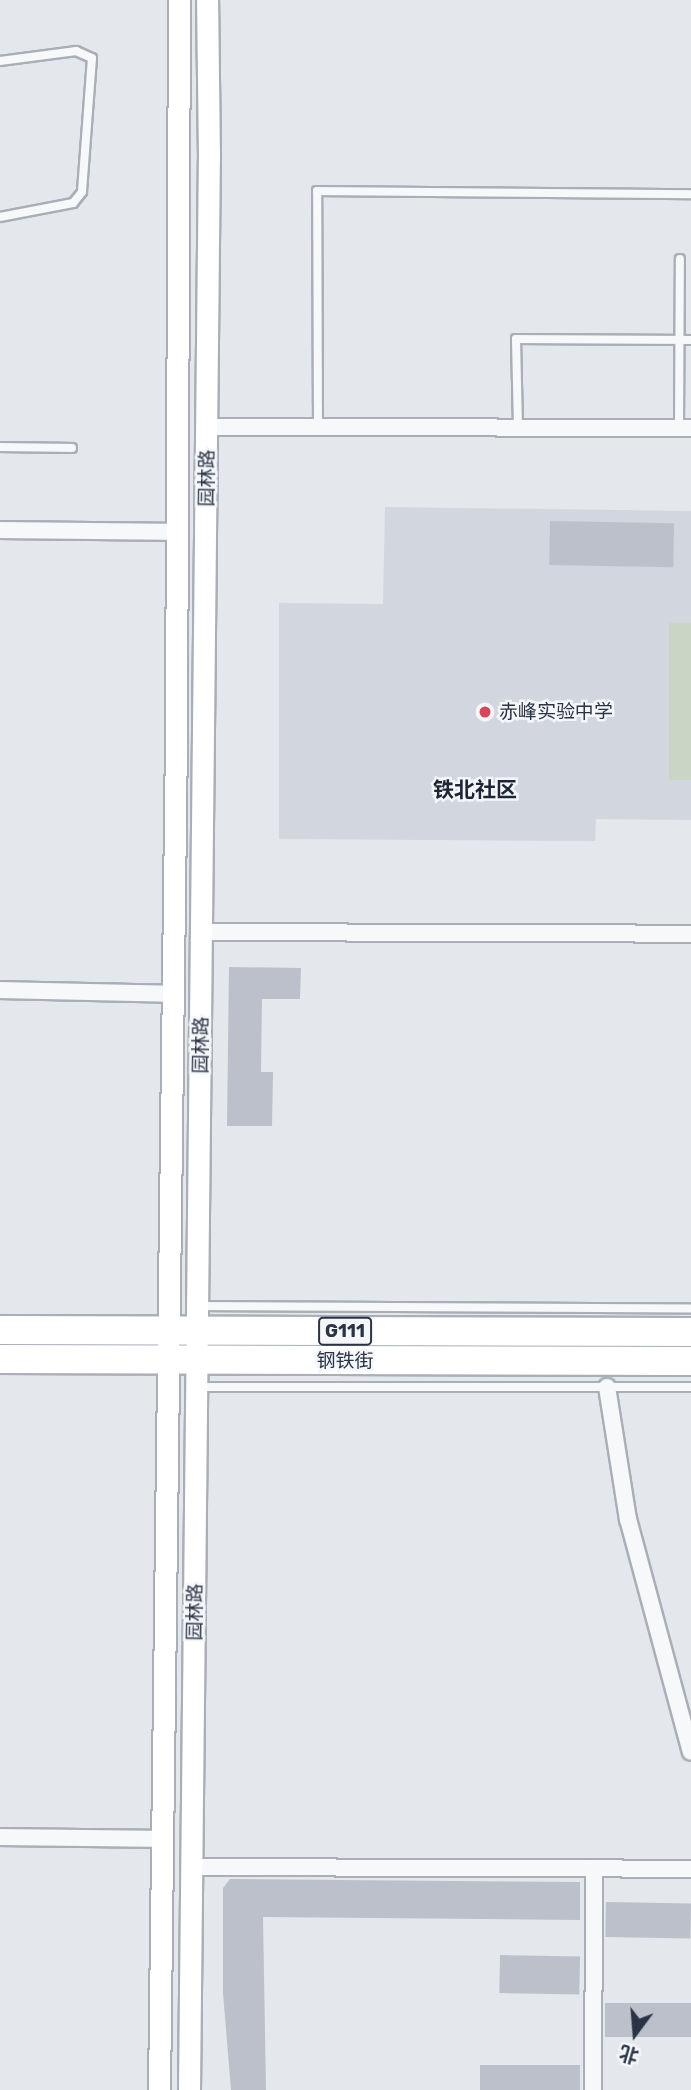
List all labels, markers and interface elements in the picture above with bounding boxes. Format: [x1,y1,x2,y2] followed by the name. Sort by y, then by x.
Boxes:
[195,449,219,507] street label: 园林路
[499,701,613,723] place label: 赤峰实验中学
[477,704,493,720] marker: 赤峰实验中学
[433,777,517,803] district label: 铁北社区
[189,1016,213,1074] street label: 园林路
[317,1316,373,1346] road number: G111
[317,1350,373,1372] street label: 钢铁街
[183,1583,207,1641] street label: 园林路
[600,1999,670,2069] north arrow
[617,2041,641,2068] text: 北

